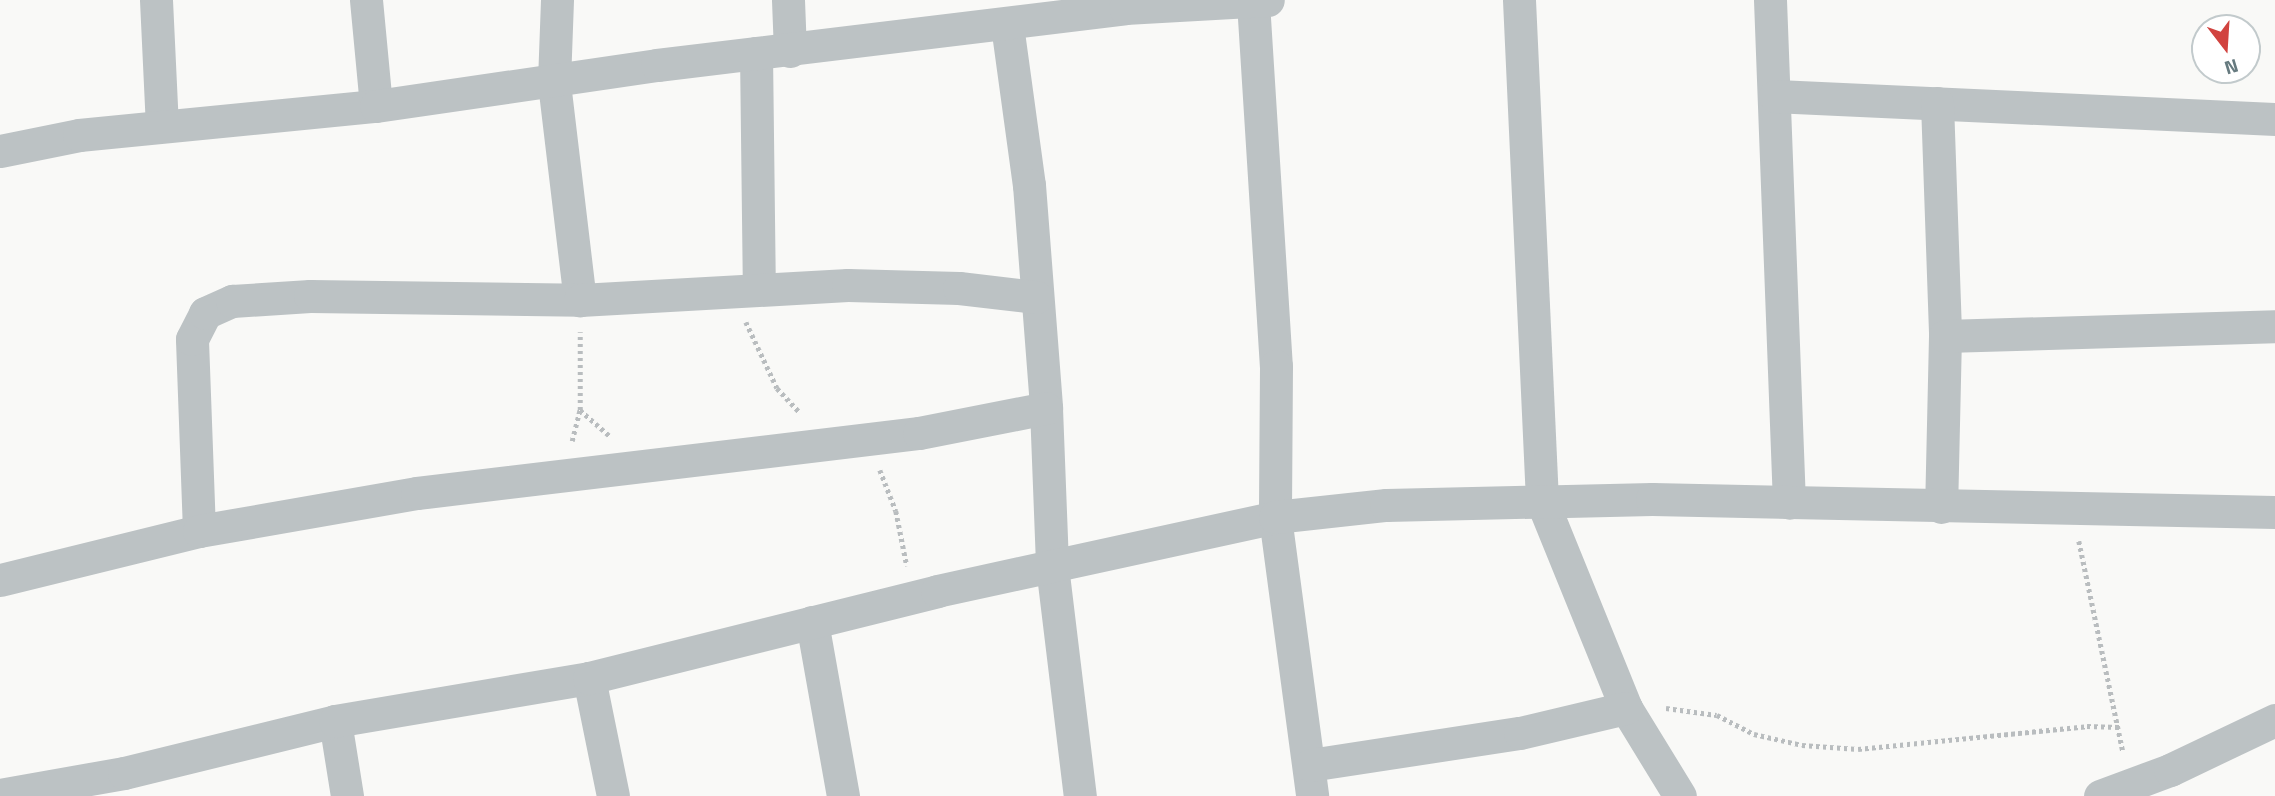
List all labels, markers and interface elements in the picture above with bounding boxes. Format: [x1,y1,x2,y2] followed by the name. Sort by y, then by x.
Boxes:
[2191,14,2261,84] north arrow
[2221,52,2242,83] text: N

